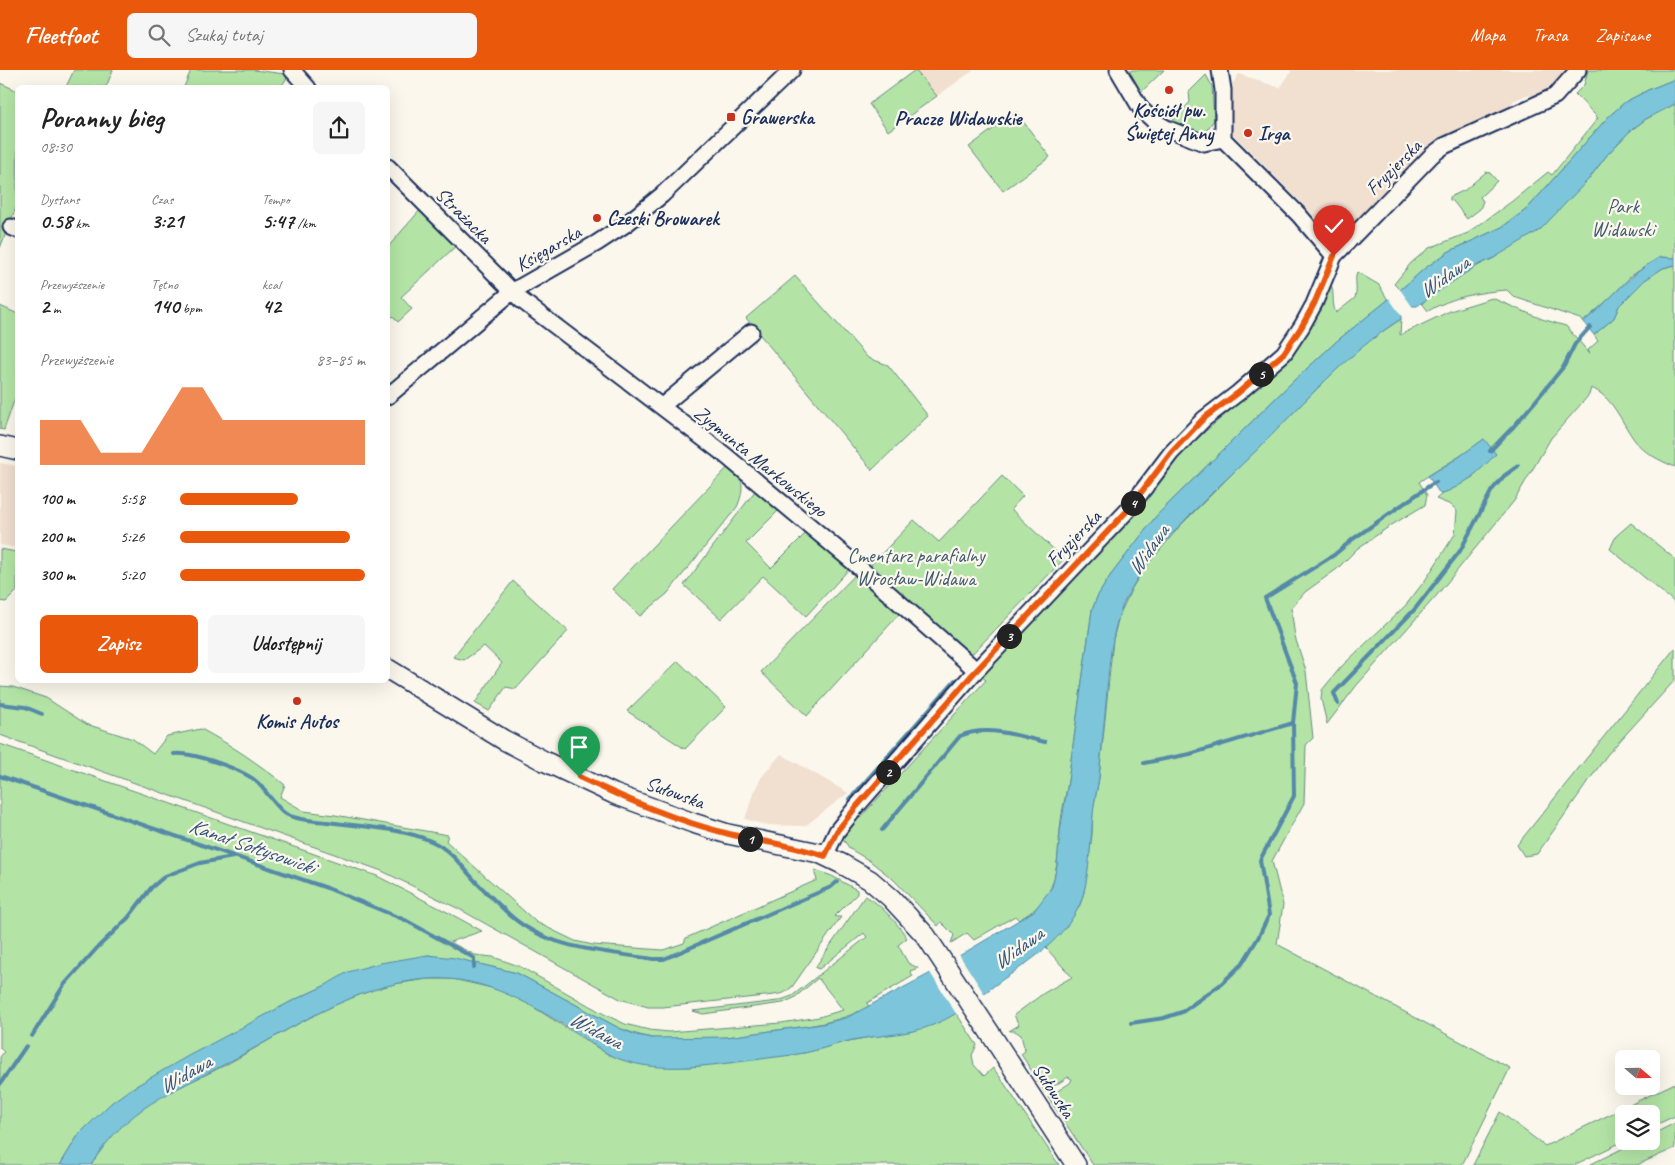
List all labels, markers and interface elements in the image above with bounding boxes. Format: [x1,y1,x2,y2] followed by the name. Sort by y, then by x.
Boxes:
[127,13,477,58] search box
[25,20,97,50] text: Fleetfoot
[145,21,173,49] icon: search
[185,23,263,47] text: Szukaj tutaj
[1470,24,1505,46] text: Mapa
[1533,24,1567,46] text: Trasa
[1595,24,1650,46] text: Zapisane
[1163,84,1175,96] marker: Kościół pw. Świętej Anny
[1125,98,1215,147] place label: Kościół pw. Świętej Anny
[40,100,163,135] text: Poranny bieg
[313,102,365,154] button: share
[741,105,816,130] place label: Grawerska
[894,105,1024,131] district label: Pracze Widawskie
[725,111,737,123] marker: Grawerska
[1258,121,1291,146] place label: Irga
[1242,127,1254,139] marker: Irga
[1360,133,1428,201] street label: Fryzjerska
[40,137,72,157] text: 08:30
[430,182,499,250] street label: Strażacka
[40,191,80,208] text: Dystans
[151,191,173,208] text: Czas
[262,191,290,208] text: Tempo
[1592,194,1657,242] park label: Park Widawski
[1313,205,1355,256] pin
[607,206,721,231] place label: Czeski Browarek
[40,208,72,234] text: 0.58
[151,208,184,234] text: 3:21
[262,208,294,234] text: 5:47
[591,212,603,224] marker: Czeski Browarek
[1320,212,1348,240] icon: check
[72,215,89,232] text: km
[294,215,316,232] text: /km
[511,219,587,277] street label: Księgarska
[1414,249,1476,304] water label: Widawa
[40,276,104,293] text: Przewyższenie
[151,276,178,293] text: Tętno
[262,276,281,293] text: kcal
[40,293,49,319] text: 2
[151,293,179,319] text: 140
[262,293,281,319] text: 42
[49,300,61,317] text: m
[179,300,202,317] text: bpm
[40,350,113,370] text: Przewyższenie
[316,350,365,370] text: 83–85 m
[1248,362,1274,386] pin: 5
[1258,366,1265,383] text: 5
[689,400,833,523] street label: Zygmunta Markowskiego
[40,489,75,509] text: 100 m
[120,489,145,509] text: 5:58
[1120,490,1146,516] pin: 4
[1130,495,1137,512] text: 4
[1040,503,1108,572] street label: Fryzjerska
[1121,518,1176,580] water label: Widawa
[40,527,75,547] text: 200 m
[120,527,145,547] text: 5:26
[847,543,987,591] park label: Cmentarz parafialny Wrocław-Widawa
[40,565,75,585] text: 300 m
[120,565,145,585] text: 5:20
[40,615,198,673] button: Zapisz
[208,615,365,673] button: Udostępnij
[996,624,1022,648] pin: 3
[1006,628,1013,645] text: 3
[291,695,303,707] marker: Komis Autos
[256,709,340,734] place label: Komis Autos
[558,726,600,777] pin
[565,733,593,761] icon: arrive
[876,760,900,784] pin: 2
[885,764,892,781] text: 2
[642,770,709,815] street label: Sułowska
[186,812,323,881] water label: Kanał Sołtysowicki
[738,826,762,852] pin: 1
[747,831,754,848] text: 1
[988,920,1050,975] water label: Widawa
[565,1005,629,1056] water label: Widawa
[154,1048,218,1099] water label: Widawa
[1615,1050,1660,1095] north arrow
[1615,1050,1660,1150] map controls
[1027,1058,1082,1124] street label: Sułowska
[1615,1105,1660,1150] button: layers

